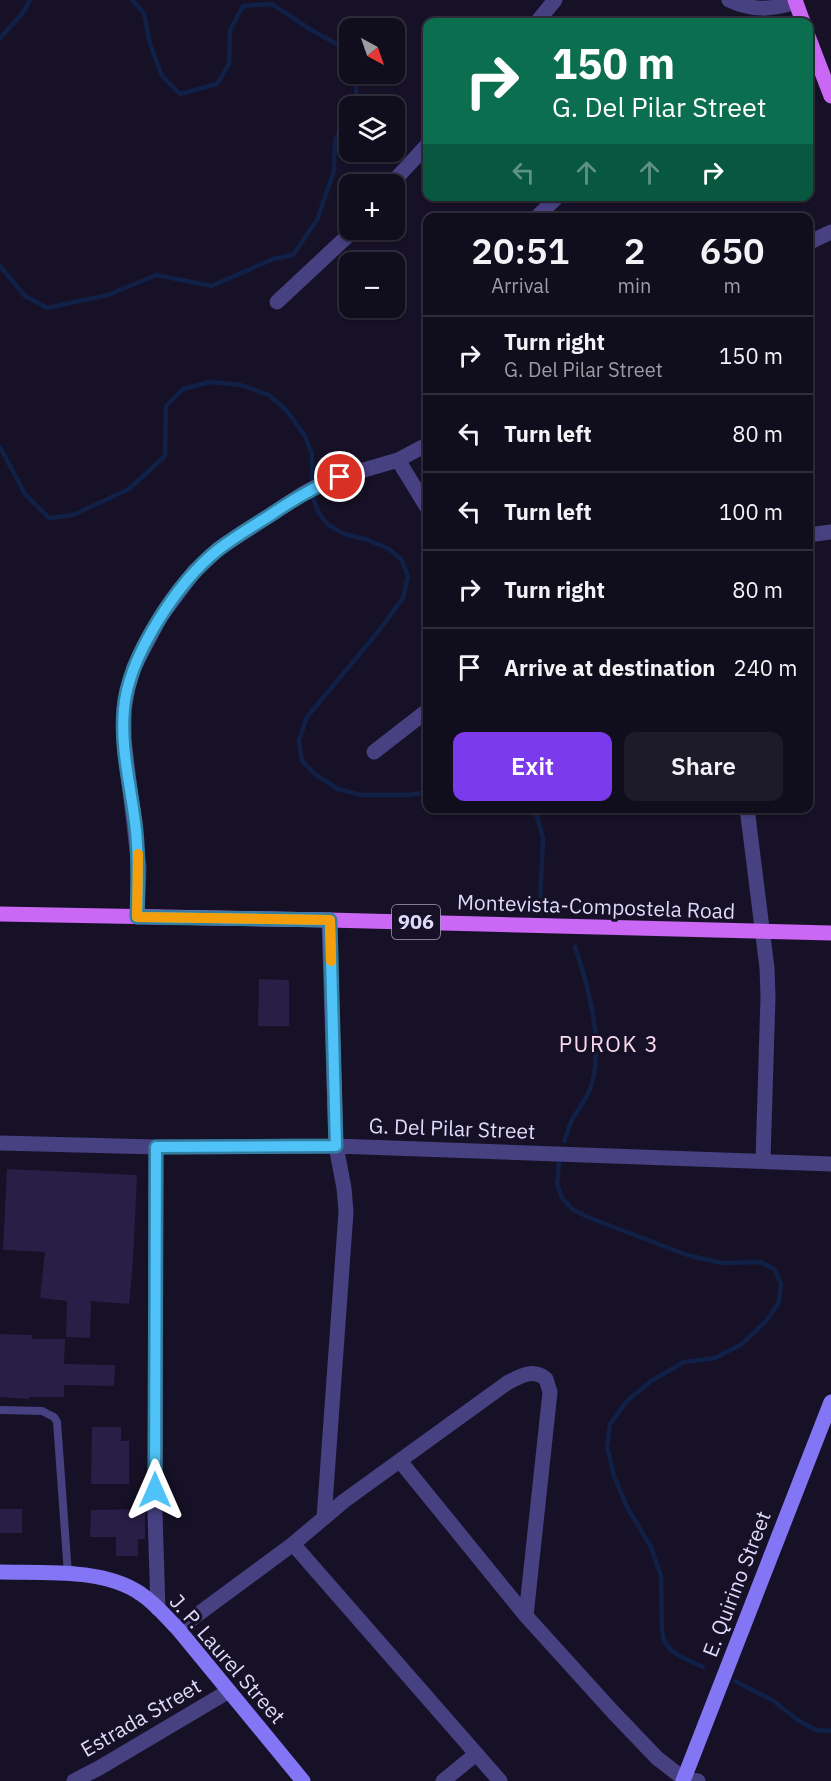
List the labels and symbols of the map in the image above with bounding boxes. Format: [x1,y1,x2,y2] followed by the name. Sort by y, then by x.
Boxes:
[339,18,405,84] north arrow
[314,451,365,502] pin
[456,887,736,925] street label: Montevista-Compostela Road
[392,905,440,939] road number: 906
[559,1029,659,1058] district label: PUROK 3
[368,1111,536,1145] street label: G. Del Pilar Street
[123,1458,187,1522] position arrow
[695,1507,777,1661] street label: E. Quirino Street
[164,1588,292,1729] street label: J. P. Laurel Street
[75,1671,206,1763] street label: Estrada Street

